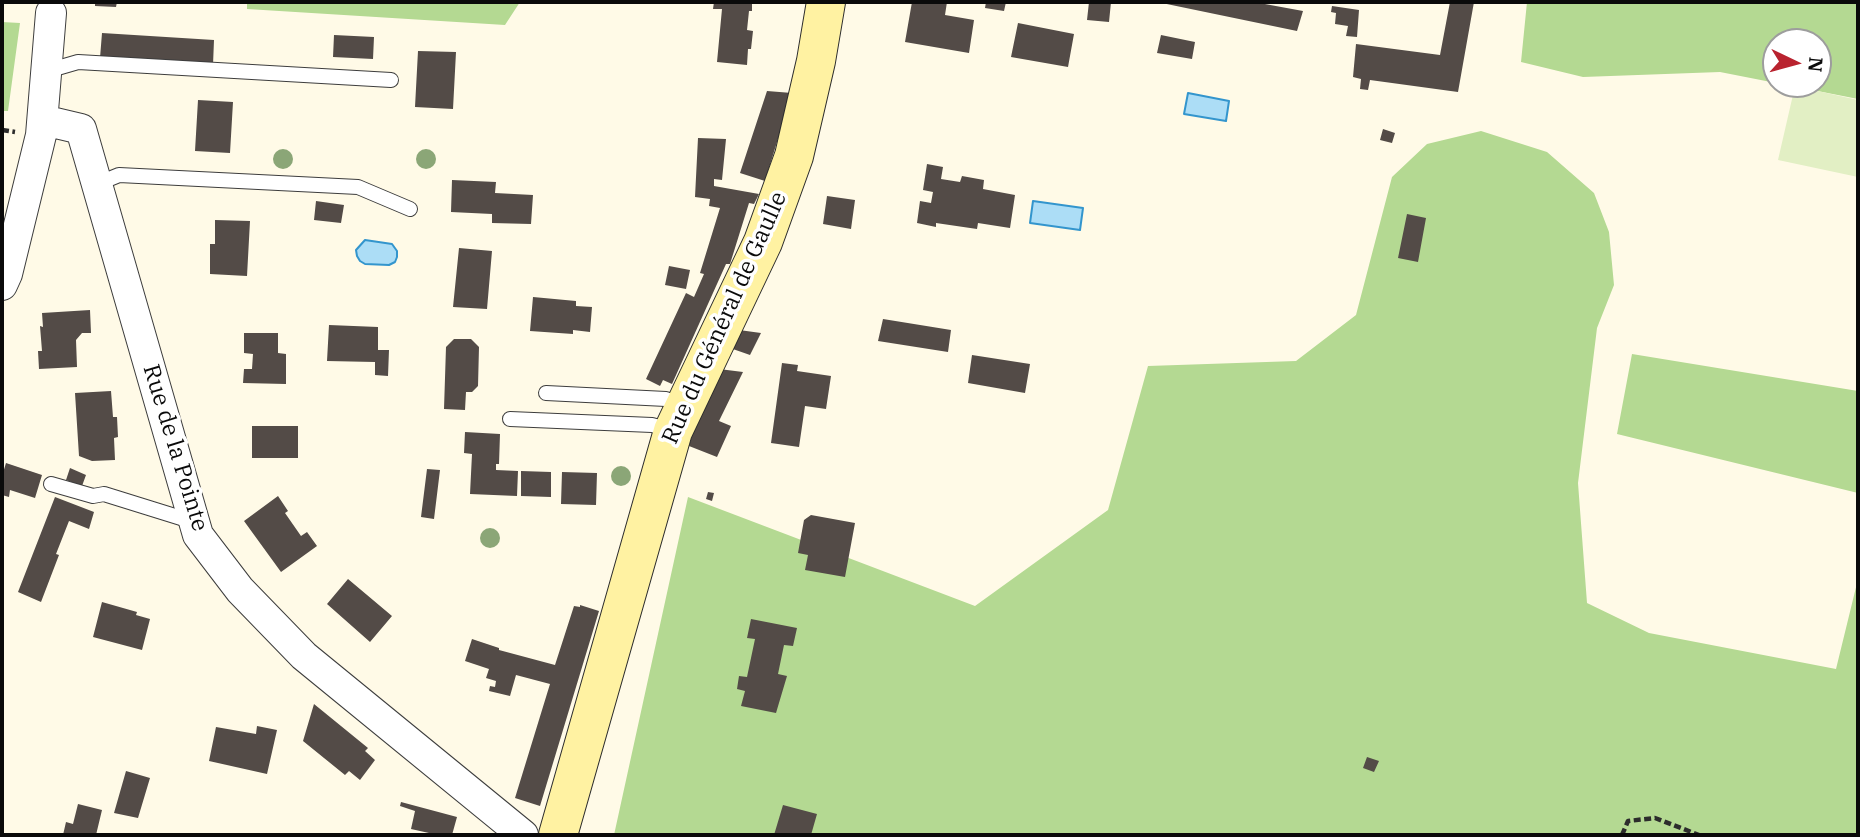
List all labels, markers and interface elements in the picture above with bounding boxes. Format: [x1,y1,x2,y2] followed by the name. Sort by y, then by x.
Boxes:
[1762,28,1832,98] north arrow
[1803,56,1829,73] text: N
[657,188,793,448] street label: Rue du Général de Gaulle
[137,361,213,535] street label: Rue de la Pointe

